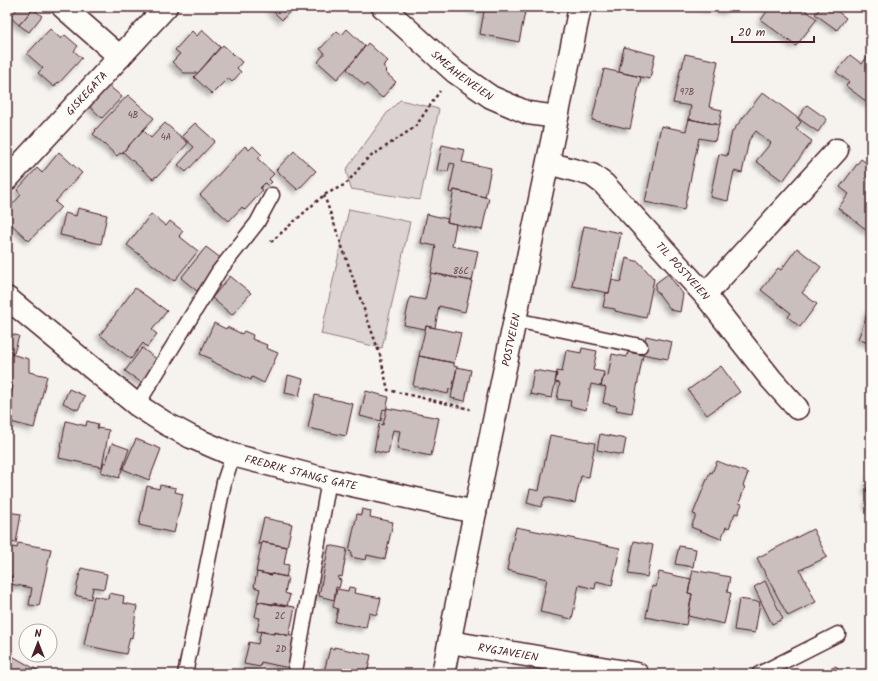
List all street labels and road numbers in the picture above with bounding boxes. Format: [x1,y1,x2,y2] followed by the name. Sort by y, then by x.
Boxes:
[427,46,497,106] street label: SMEAHEIVEIEN
[62,67,113,120] street label: GISKEGATA
[651,238,714,305] street label: TIL POSTVEIEN
[497,311,526,368] street label: POSTVEIEN
[243,450,359,496] street label: FREDRIK STANGS GATE
[476,639,540,667] street label: RYGJAVEIEN

